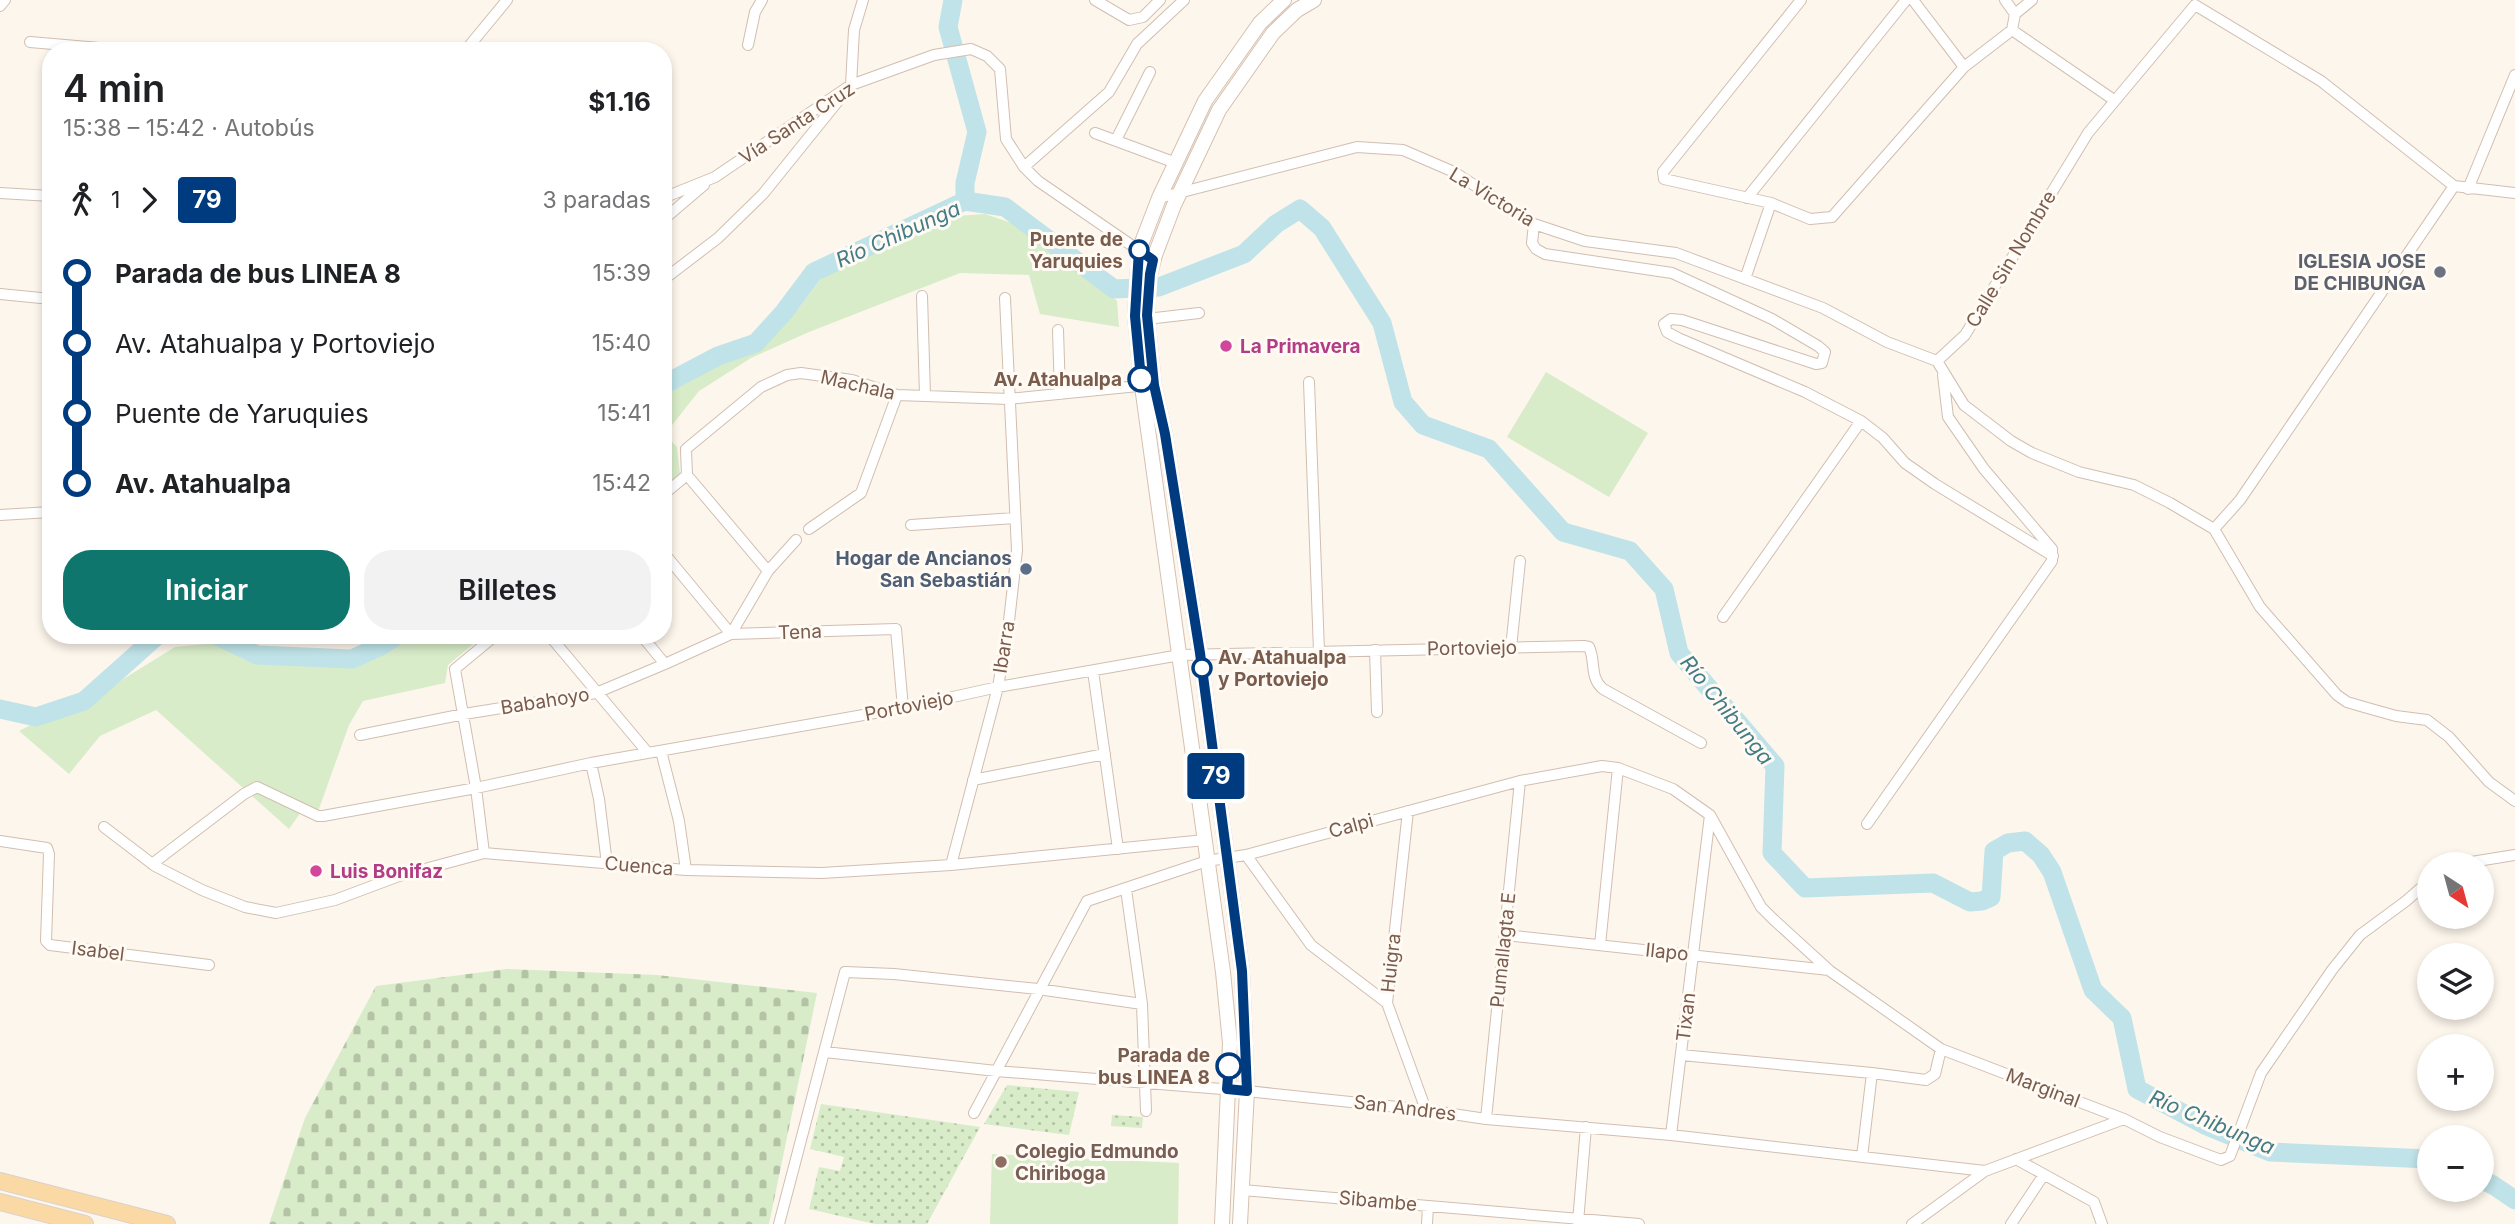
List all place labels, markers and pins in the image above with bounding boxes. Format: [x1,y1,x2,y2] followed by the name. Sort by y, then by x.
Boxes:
[1030,228,1123,273] place label: Puente de Yaruquies
[1129,240,1149,260] marker: Puente de Yaruquies
[2294,250,2426,295] place label: IGLESIA JOSE DE CHIBUNGA
[2432,264,2448,280] marker: IGLESIA JOSE DE CHIBUNGA
[1240,335,1361,358] place label: La Primavera
[1218,338,1234,354] marker: La Primavera
[1128,366,1154,392] marker: Av. Atahualpa
[993,368,1122,391] place label: Av. Atahualpa
[836,547,1012,592] place label: Hogar de Ancianos San Sebastián
[1018,561,1034,577] marker: Hogar de Ancianos San Sebastián
[1218,646,1347,691] place label: Av. Atahualpa y Portoviejo
[1192,658,1212,678] marker: Av. Atahualpa y Portoviejo
[330,860,443,883] place label: Luis Bonifaz
[308,863,324,879] marker: Luis Bonifaz
[1098,1044,1210,1089] place label: Parada de bus LINEA 8
[1216,1053,1242,1079] marker: Parada de bus LINEA 8
[1015,1140,1179,1185] place label: Colegio Edmundo Chiriboga
[993,1154,1009,1170] marker: Colegio Edmundo Chiriboga

